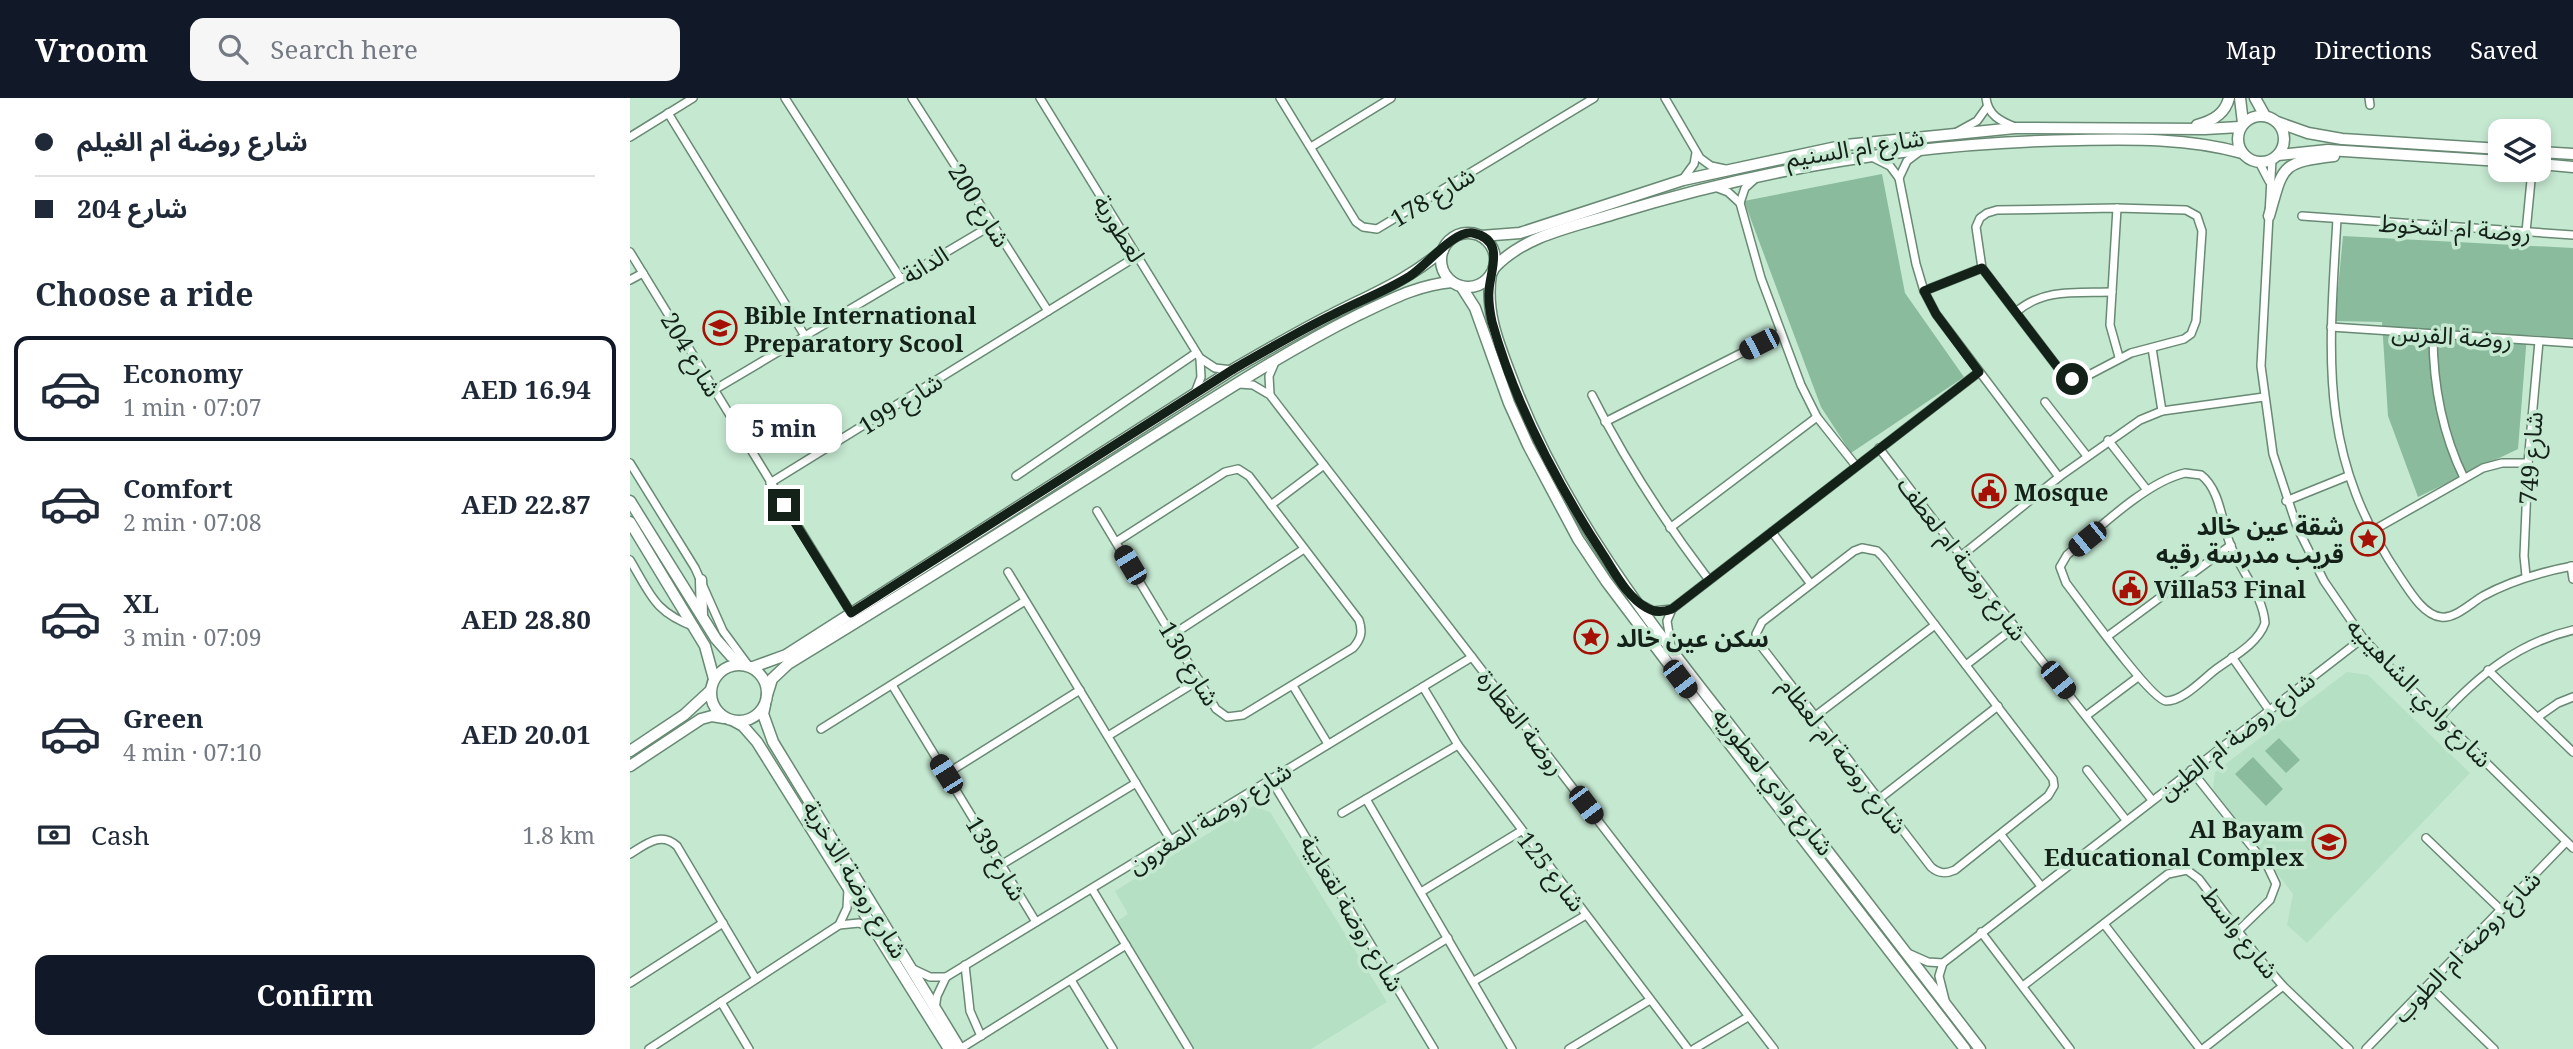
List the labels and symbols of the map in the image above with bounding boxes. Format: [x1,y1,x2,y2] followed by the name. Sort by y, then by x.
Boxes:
[1783,120,1927,177] street label: شارع ام السنيم
[940,157,1019,254] street label: شارع 200
[1384,158,1482,236] street label: شارع 178
[1086,188,1154,268] street label: لعطورية
[2377,205,2532,252] street label: روضة ام اشخوط
[896,237,954,291] street label: الدانة
[744,298,977,359] place label: Bible International Preparatory Scool
[652,306,730,404] street label: شارع 204
[701,309,739,347] school or university icon: Bible International Preparatory Scool
[2391,314,2513,356] street label: روضة الفرس
[1736,325,1783,363] car
[2056,363,2088,395] route start
[852,364,949,443] street label: شارع 199
[726,404,842,452] callout: 5 min
[2510,410,2552,506] street label: شارع 749
[1888,469,2036,649] street label: شارع روضة ام لعطف
[1970,472,2008,510] public building icon: Mosque
[2014,475,2108,508] place label: Mosque
[768,489,800,521] route end
[2156,509,2344,570] place label: شقة عين خالد قريب مدرسة رقيه
[2065,518,2110,560] car
[2349,520,2387,558] place icon: شقة عين خالد قريب مدرسة رقيه
[1111,542,1150,588] car
[2111,569,2149,607] public building icon: Villa53 Final
[2154,572,2307,605] place label: Villa53 Final
[2337,610,2500,777] street label: شارع وادي الشاهينيه
[1150,615,1228,713] street label: شارع 130
[1572,618,1610,656] place icon: سكن عين خالد
[1616,621,1769,654] place label: سكن عين خالد
[1659,656,1702,702] car
[2037,657,2080,703] car
[1470,663,1574,781] street label: روضة الغطارة
[2151,663,2323,809] street label: شارع روضة ام الطين
[1770,670,1916,842] street label: شارع روضة ام لعظام
[1703,700,1842,864] street label: شارع وادي لعطوريه
[926,751,967,797] car
[1121,753,1298,882] street label: شارع روضة المغرون
[1565,782,1608,828] car
[794,794,916,965] street label: شارع روضة الذخرية
[957,810,1035,908] street label: شارع 139
[2044,812,2304,873] place label: Al Bayam Educational Complex
[2310,823,2348,861] school or university icon: Al Bayam Educational Complex
[1509,824,1594,919] street label: شارع 125
[1292,829,1413,998] street label: شارع روضة لقعابية
[2385,863,2549,1031] street label: شارع روضة ام الطوب
[2193,879,2287,986] street label: شارع واسط

